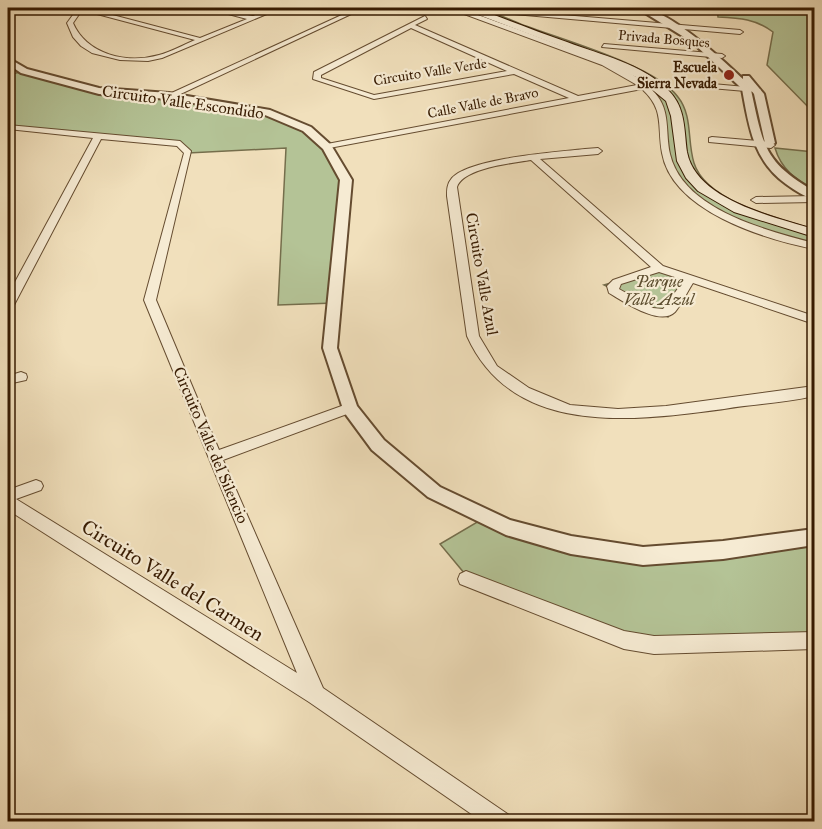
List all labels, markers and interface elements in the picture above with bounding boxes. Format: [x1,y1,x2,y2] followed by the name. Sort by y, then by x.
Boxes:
[617,27,711,52] street label: Privada Bosques
[372,55,488,89] street label: Circuito Valle Verde
[637,59,718,92] place label: Escuela Sierra Nevada
[722,68,736,82] marker: Escuela Sierra Nevada
[101,81,265,123] street label: Circuito Valle Escondido
[426,84,540,122] street label: Calle Valle de Bravo
[462,211,502,338] street label: Circuito Valle Azul
[624,272,696,309] park label: Parque Valle Azul
[169,364,253,526] street label: Circuito Valle del Silencio
[77,514,269,646] street label: Circuito Valle del Carmen

